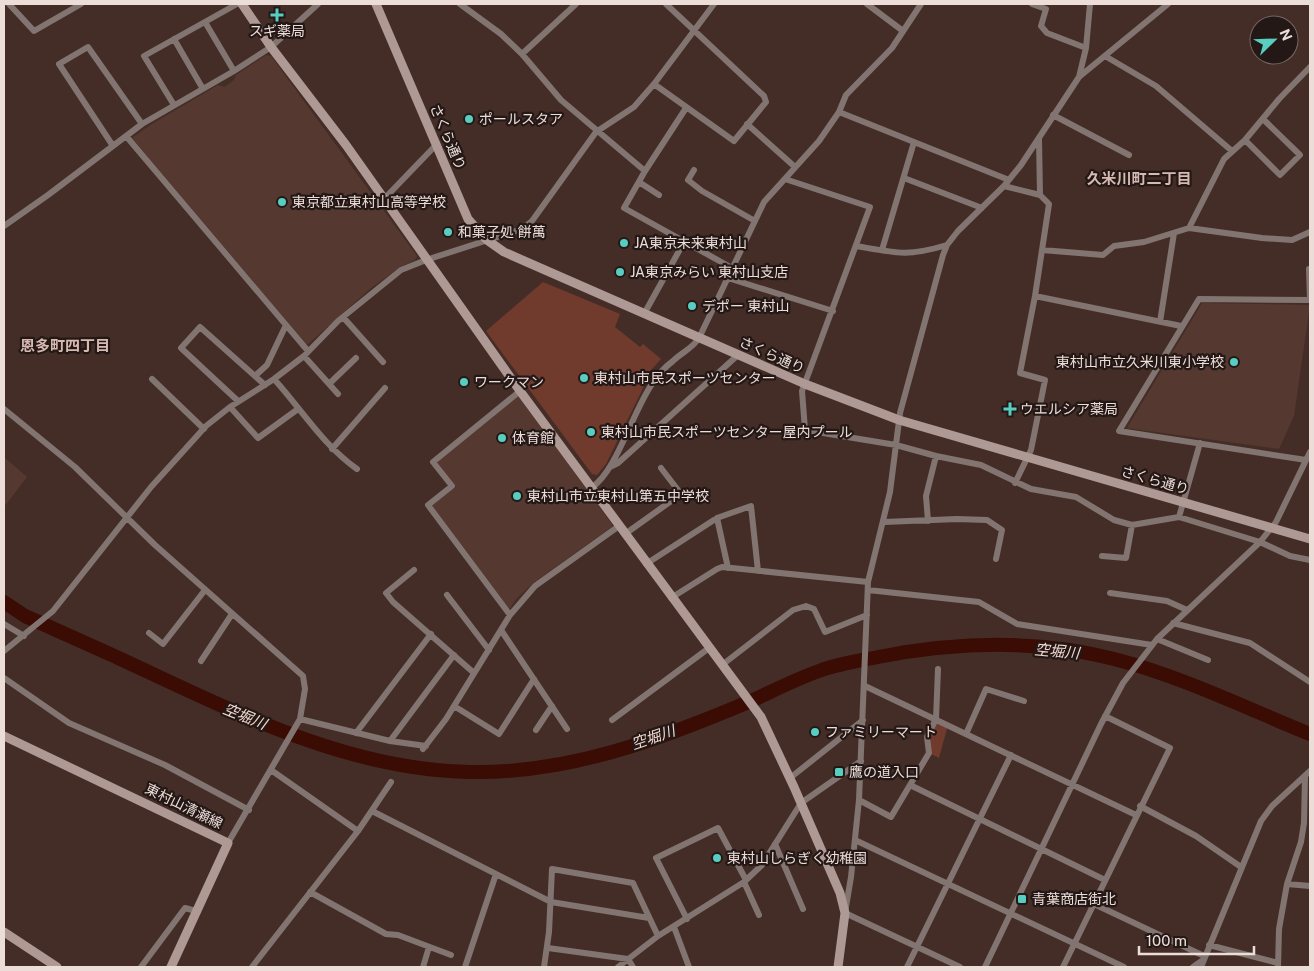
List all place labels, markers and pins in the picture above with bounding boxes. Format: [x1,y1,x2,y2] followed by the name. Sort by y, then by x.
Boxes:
[271,9,283,21] marker: スギ薬局
[249,23,305,39] place label: スギ薬局
[479,111,563,127] place label: ポールスタア
[463,113,475,125] marker: ポールスタア
[292,194,446,210] place label: 東京都立東村山高等学校
[276,196,288,208] marker: 東京都立東村山高等学校
[458,224,545,240] place label: 和菓子処 餅萬
[442,226,454,238] marker: 和菓子処 餅萬
[634,235,747,251] place label: JA東京未来東村山
[618,237,630,249] marker: JA東京未来東村山
[630,264,788,280] place label: JA東京みらい 東村山支店
[614,266,626,278] marker: JA東京みらい 東村山支店
[702,298,789,314] place label: デポー 東村山
[686,300,698,312] marker: デポー 東村山
[1056,354,1224,370] place label: 東村山市立久米川東小学校
[1228,356,1240,368] marker: 東村山市立久米川東小学校
[594,370,776,386] place label: 東村山市民スポーツセンター
[578,372,590,384] marker: 東村山市民スポーツセンター
[474,374,544,390] place label: ワークマン
[458,376,470,388] marker: ワークマン
[1020,401,1118,417] place label: ウエルシア薬局
[1004,403,1016,415] marker: ウエルシア薬局
[601,424,853,440] place label: 東村山市民スポーツセンター屋内プール
[585,426,597,438] marker: 東村山市民スポーツセンター屋内プール
[512,430,554,446] place label: 体育館
[496,432,508,444] marker: 体育館
[527,488,709,504] place label: 東村山市立東村山第五中学校
[511,490,523,502] marker: 東村山市立東村山第五中学校
[825,724,937,740] place label: ファミリーマート
[809,726,821,738] marker: ファミリーマート
[849,764,919,780] place label: 鷹の道入口
[833,766,845,778] marker: 鷹の道入口
[727,850,867,866] place label: 東村山しらぎく幼稚園
[711,852,723,864] marker: 東村山しらぎく幼稚園
[1032,891,1116,907] place label: 青葉商店街北
[1016,893,1028,905] marker: 青葉商店街北

